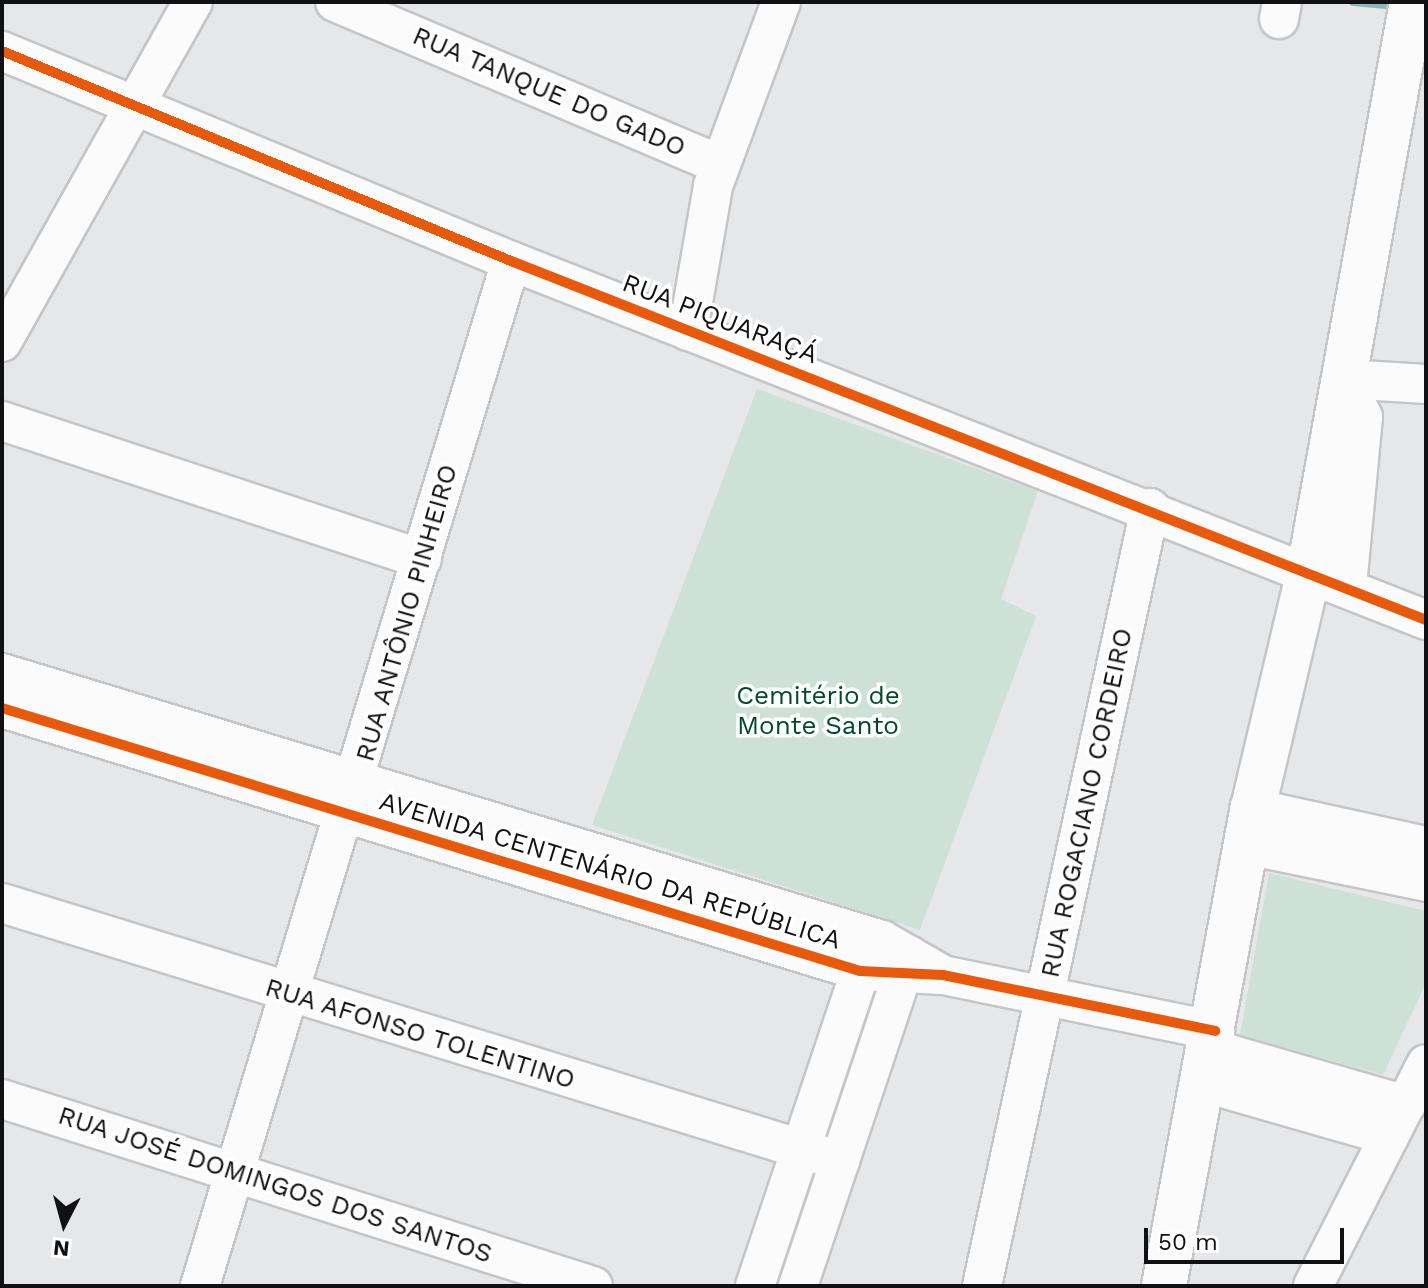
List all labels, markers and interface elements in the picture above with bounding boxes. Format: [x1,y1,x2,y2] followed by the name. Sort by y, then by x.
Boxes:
[407,20,691,164] street label: RUA TANQUE DO GADO
[617,267,823,371] street label: RUA PIQUARAÇÁ
[349,460,465,766] street label: RUA ANTÔNIO PINHEIRO
[1035,625,1139,981] street label: RUA ROGACIANO CORDEIRO
[736,680,900,742] park label: Cemitério de Monte Santo
[375,785,845,957] street label: AVENIDA CENTENÁRIO DA REPÚBLICA
[260,972,580,1096] street label: RUA AFONSO TOLENTINO
[53,1100,497,1270] street label: RUA JOSÉ DOMINGOS DOS SANTOS
[24,1184,104,1264] north arrow
[1148,1212,1348,1262] scale bar
[1158,1228,1218,1256] text: 50 m

